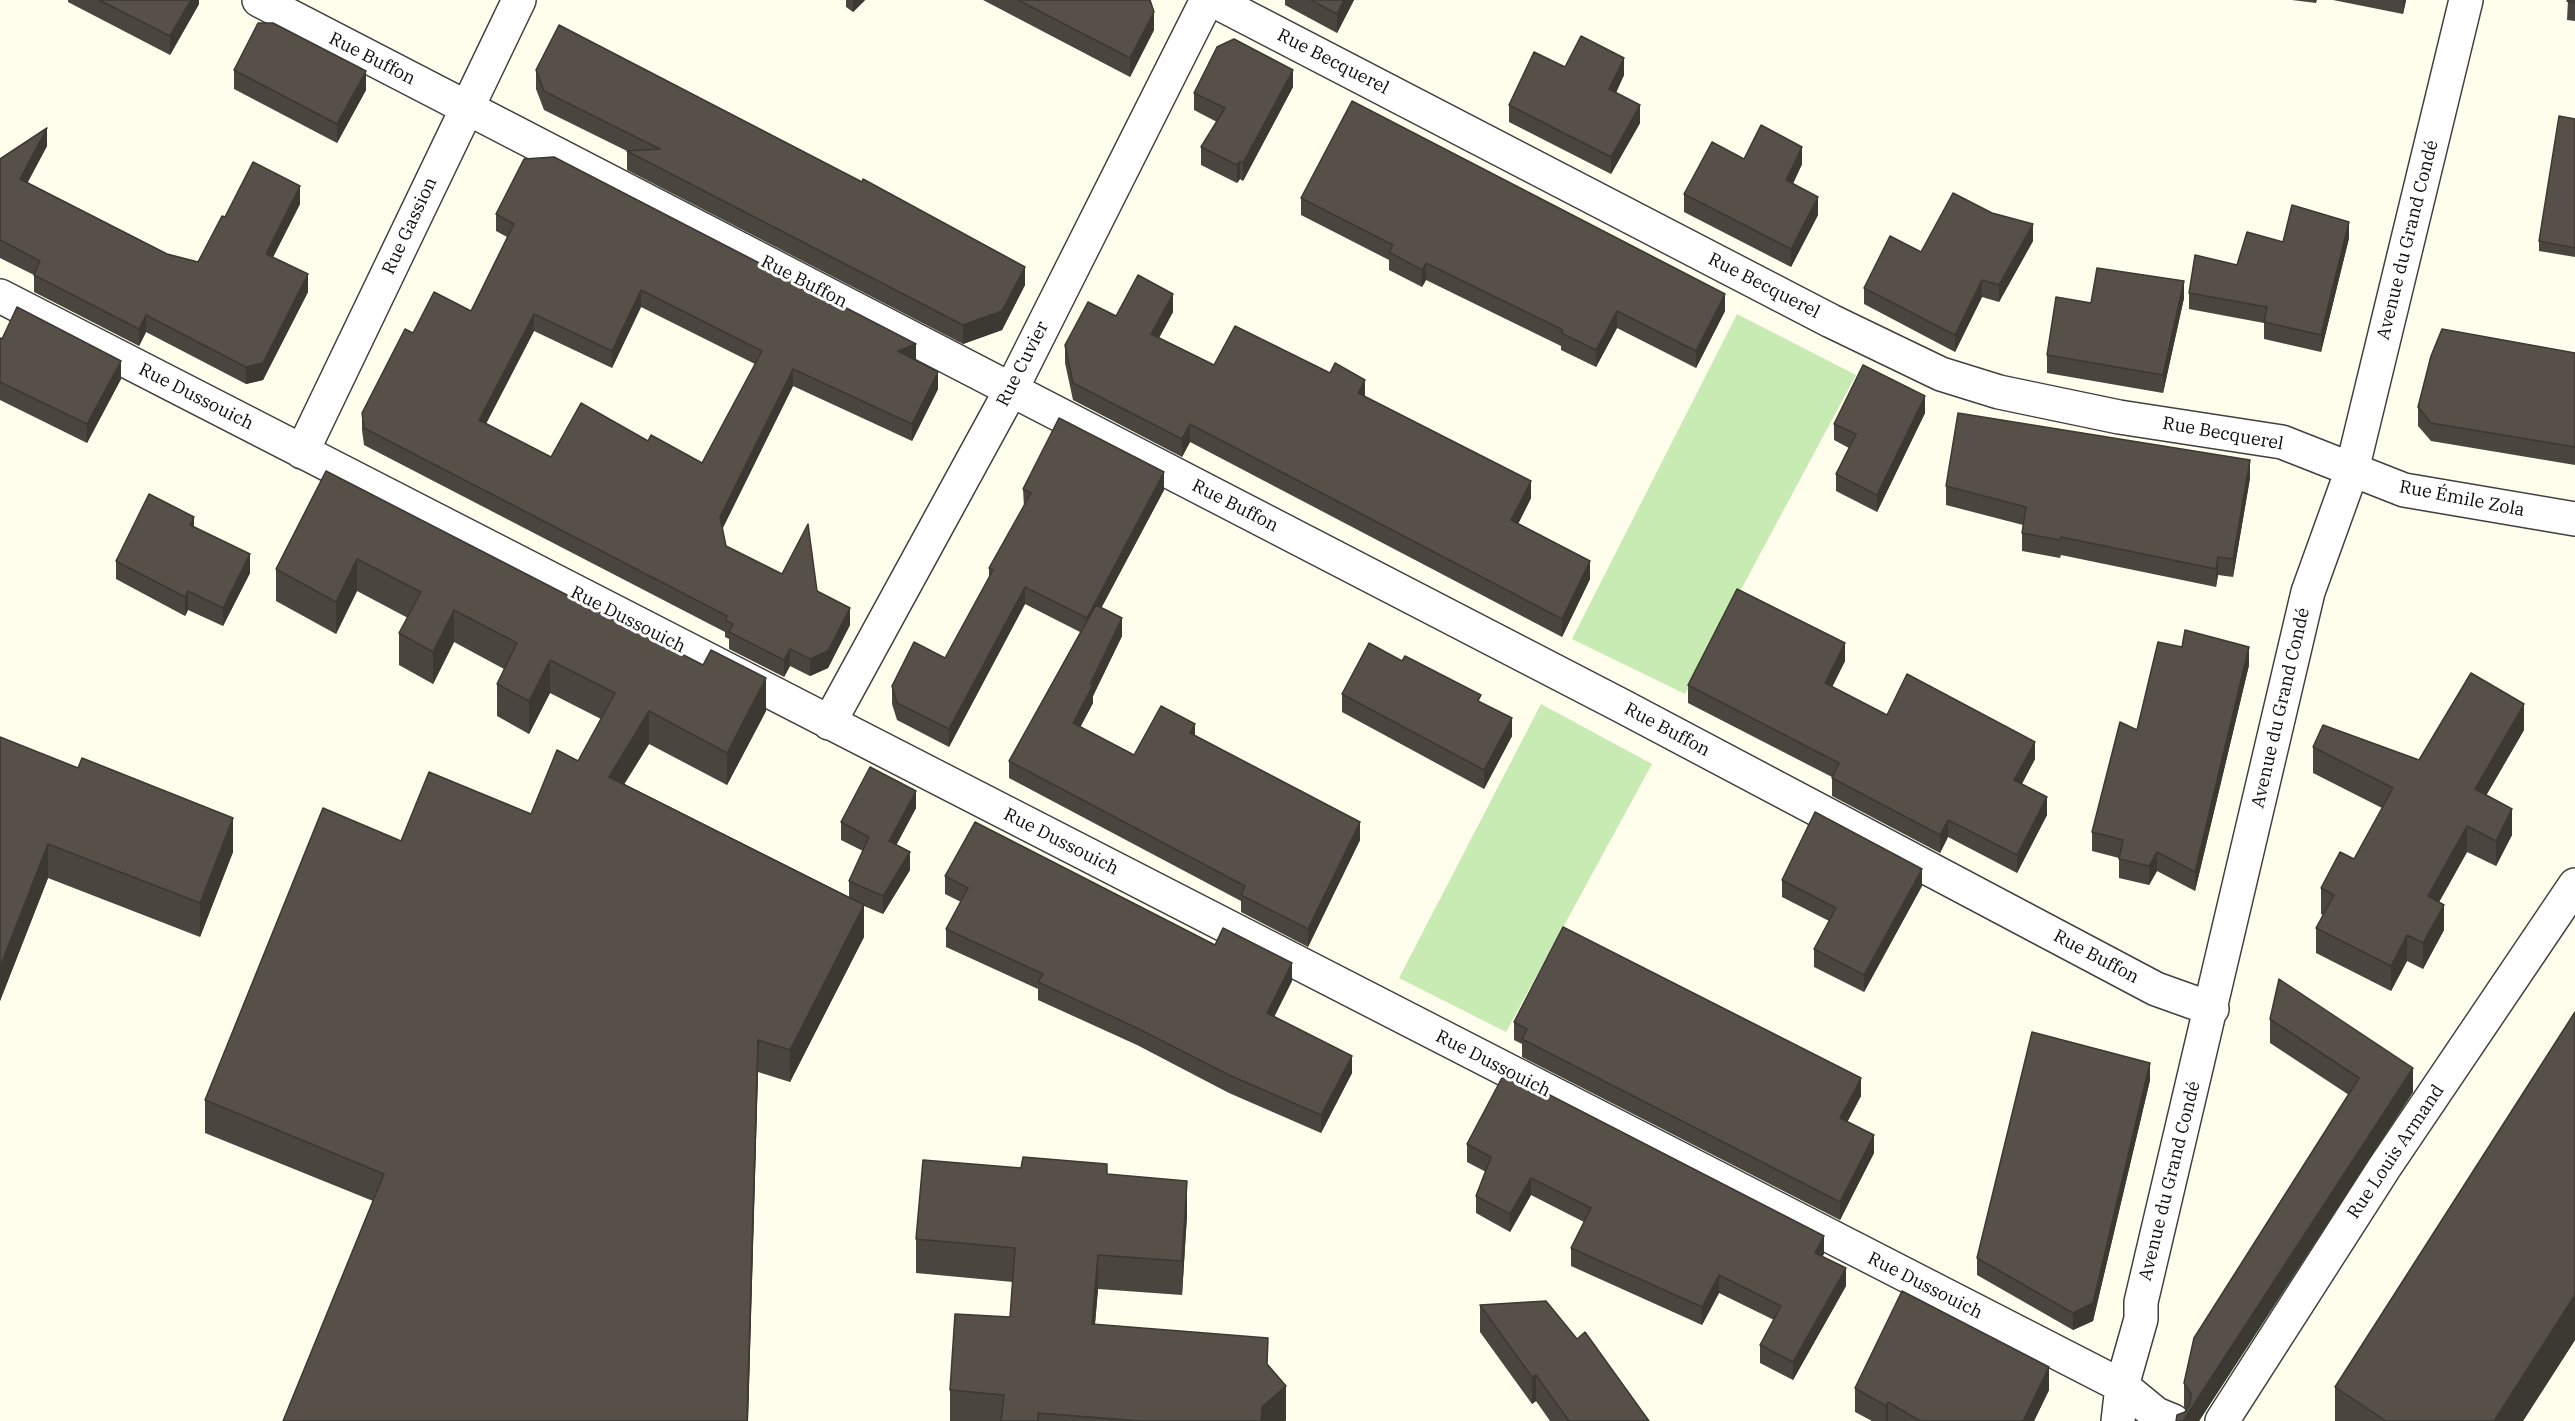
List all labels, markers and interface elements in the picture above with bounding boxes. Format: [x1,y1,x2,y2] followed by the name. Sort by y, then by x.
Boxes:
[1274,25,1392,99] street label: Rue Becquerel
[325,28,419,90] street label: Rue Buffon
[2373,138,2443,342] street label: Avenue du Grand Condé
[378,174,442,278] street label: Rue Gassion
[1705,249,1823,323] street label: Rue Becquerel
[757,251,851,313] street label: Rue Buffon
[992,318,1054,410] street label: Rue Cuvier
[135,359,257,435] street label: Rue Dussouich
[2161,413,2285,455] street label: Rue Becquerel
[1188,475,1282,537] street label: Rue Buffon
[2397,476,2527,522] street label: Rue Émile Zola
[567,582,689,658] street label: Rue Dussouich
[2247,606,2315,810] street label: Avenue du Grand Condé
[1620,698,1714,762] street label: Rue Buffon
[1000,804,1122,880] street label: Rue Dussouich
[2049,925,2143,989] street label: Rue Buffon
[1432,1026,1554,1102] street label: Rue Dussouich
[2135,1079,2205,1283] street label: Avenue du Grand Condé
[2343,1081,2449,1223] street label: Rue Louis Armand
[1864,1248,1986,1324] street label: Rue Dussouich

